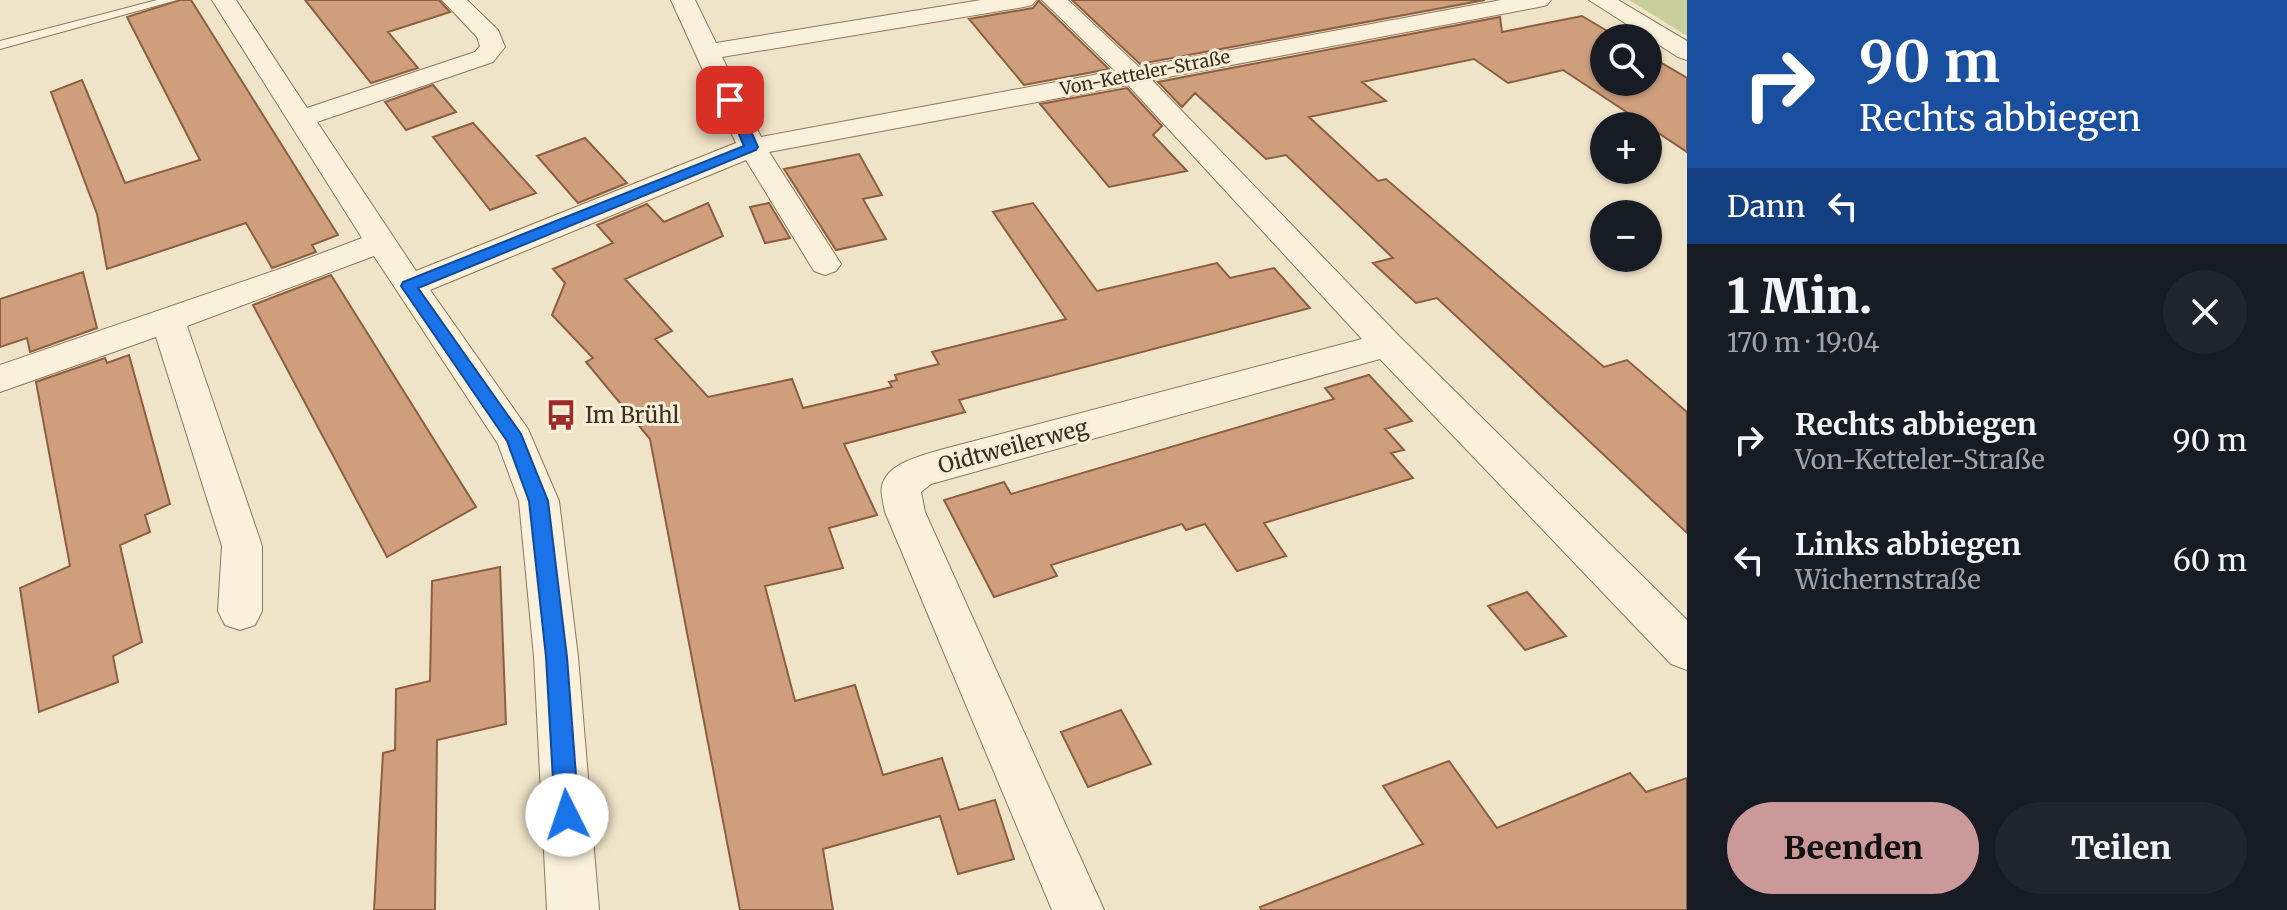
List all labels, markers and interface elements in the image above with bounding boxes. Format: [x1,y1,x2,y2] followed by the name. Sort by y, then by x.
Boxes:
[1590,24,1662,272] map controls
[1590,24,1662,96] button: search
[1859,27,2000,97] text: 90 m
[1727,32,1831,136] icon: right
[1057,45,1232,100] street label: Von-Ketteler-Straße
[696,66,764,134] pin
[708,78,752,122] icon: arrive
[1859,96,2141,141] text: Rechts abbiegen
[1590,112,1662,184] button: +
[1821,184,1865,228] icon: left
[1727,187,1805,225] text: Dann
[1590,200,1662,272] button: −
[1727,266,1872,326] text: 1 Min.
[2163,270,2247,354] button: close
[1727,326,1880,359] text: 170 m · 19:04
[544,398,578,432] bus stop icon: Im Brühl
[585,401,680,429] place label: Im Brühl
[1795,405,2037,443] text: Rechts abbiegen
[935,413,1091,479] street label: Oidtweilerweg
[1727,418,1771,462] icon: right
[2173,421,2247,459] text: 90 m
[1795,443,2045,476] text: Von-Ketteler-Straße
[1795,525,2021,563] text: Links abbiegen
[1727,538,1771,582] icon: left
[2173,541,2247,579] text: 60 m
[1795,563,1981,596] text: Wichernstraße
[525,773,609,857] position arrow
[1727,802,1979,894] button: Beenden
[1995,802,2247,894] button: Teilen

